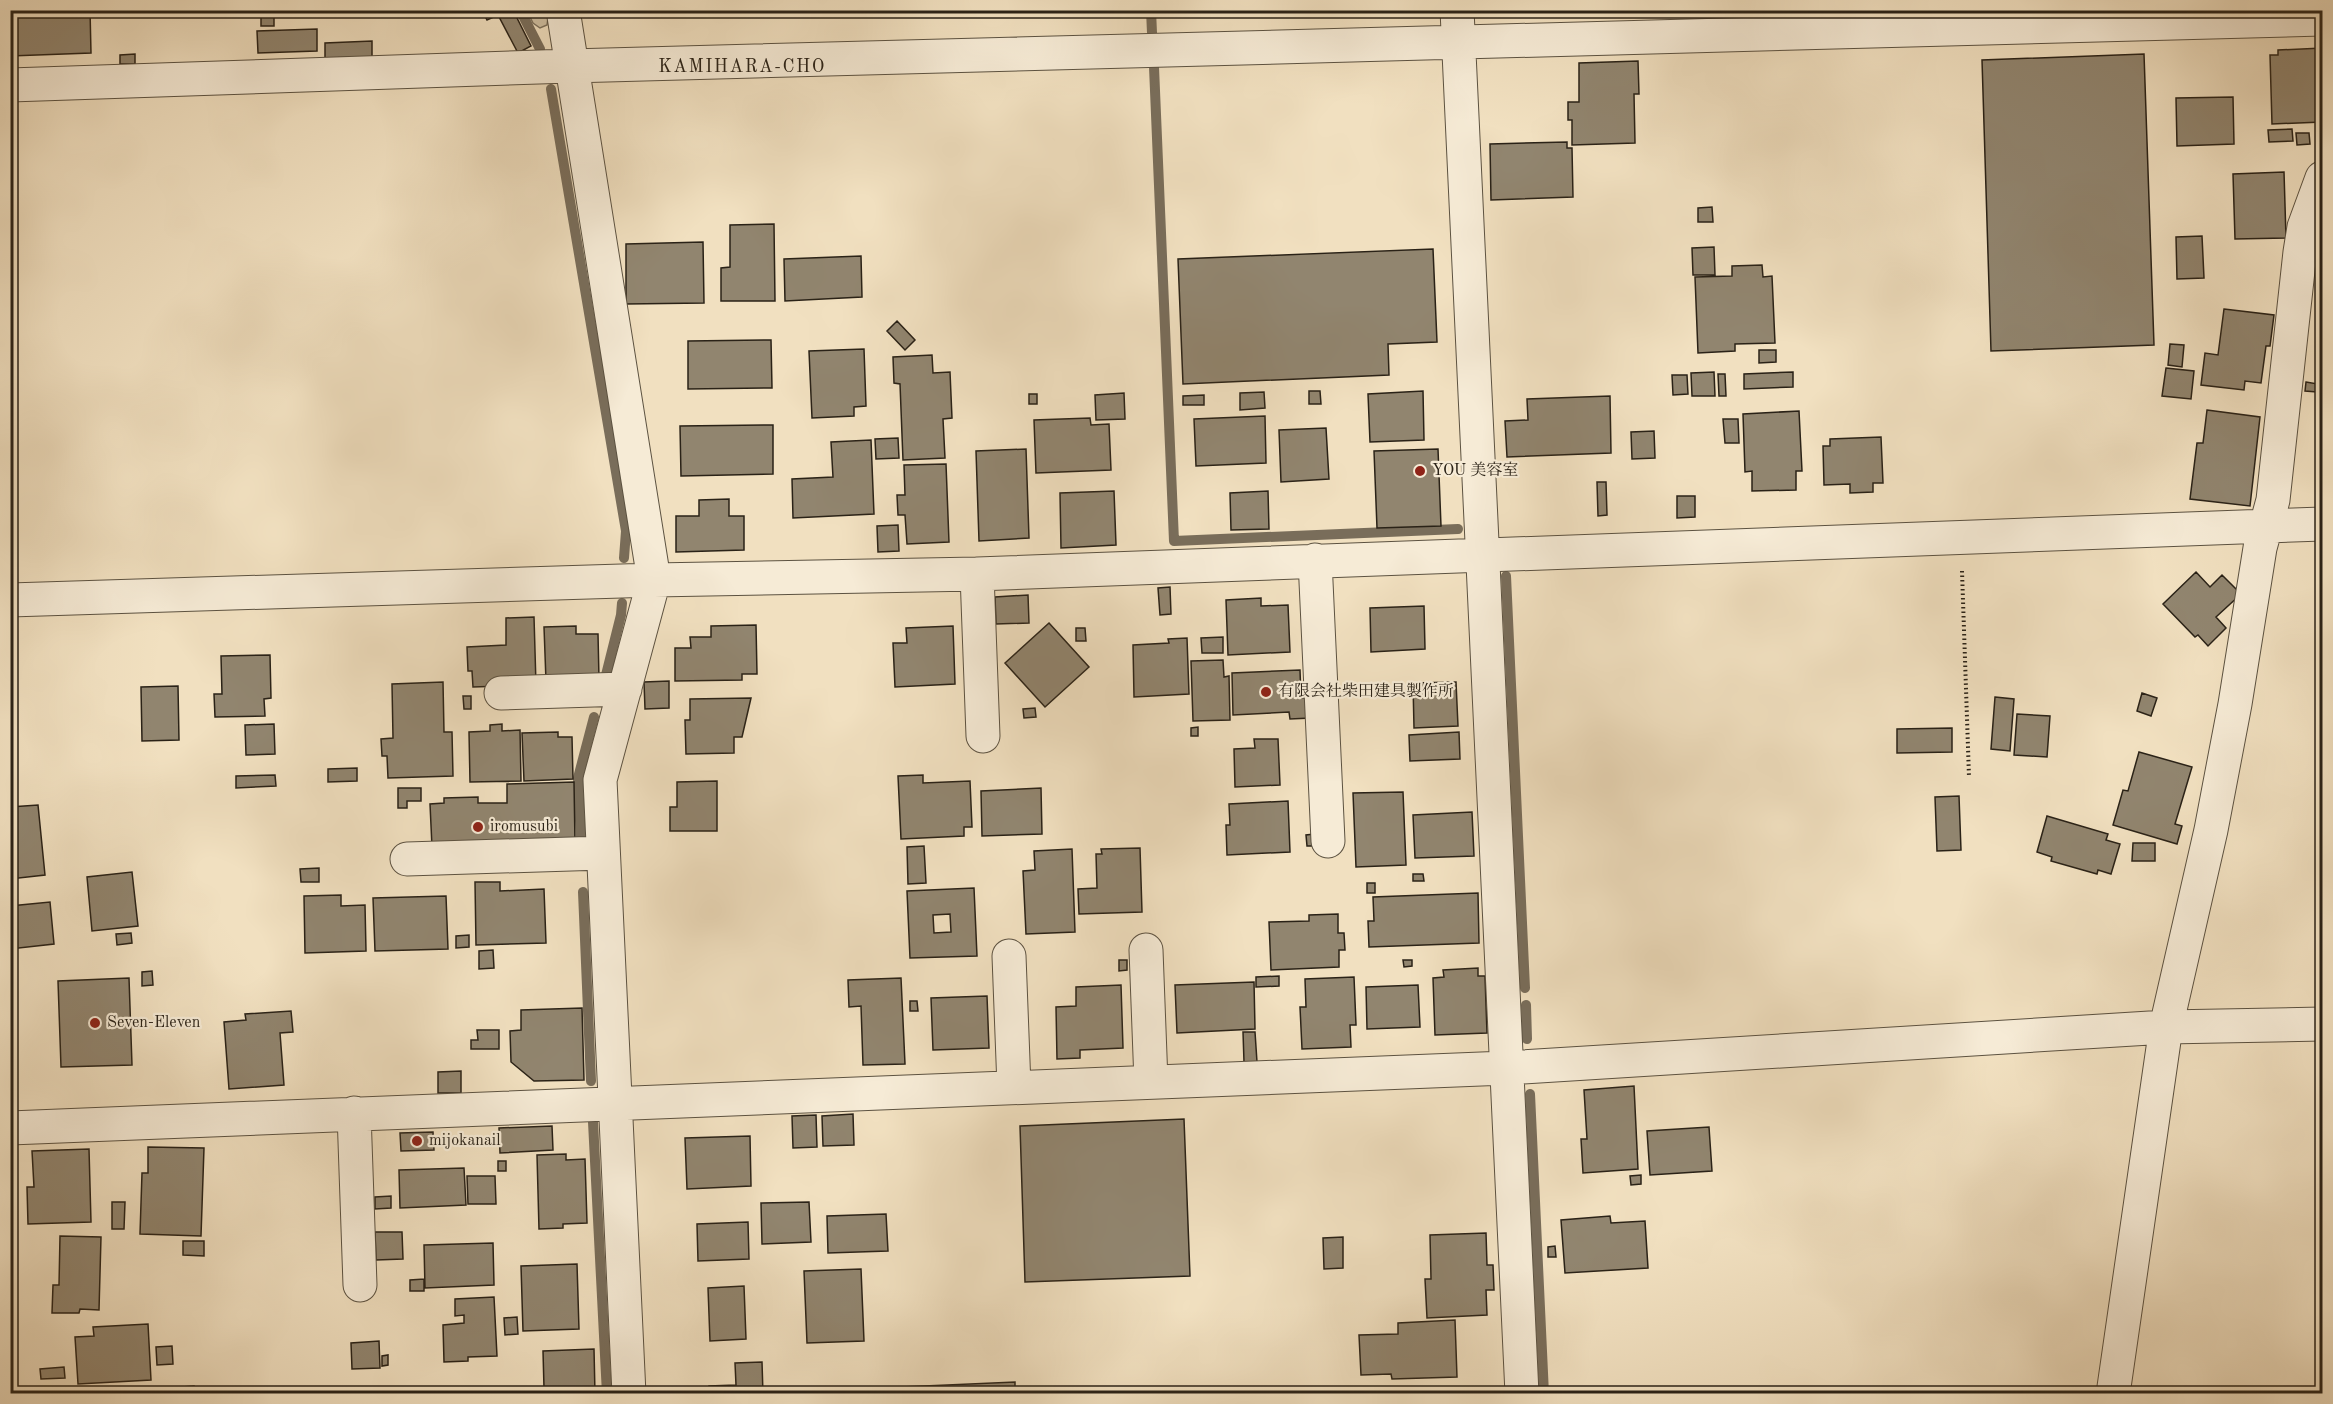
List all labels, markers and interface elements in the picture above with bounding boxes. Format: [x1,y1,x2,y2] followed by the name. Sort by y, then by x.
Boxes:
[658,58,826,76] district label: KAMIHARA-CHO
[1432,461,1519,479] place label: YOU 美容室
[1413,464,1427,478] marker: YOU 美容室
[1278,682,1454,700] place label: 有限会社柴田建具製作所
[1259,685,1273,699] marker: 有限会社柴田建具製作所
[490,819,558,835] place label: iromusubi
[471,820,485,834] marker: iromusubi
[107,1015,201,1031] place label: Seven-Eleven
[88,1016,102,1030] marker: Seven-Eleven
[429,1133,501,1149] place label: mijokanail
[410,1134,424,1148] marker: mijokanail

